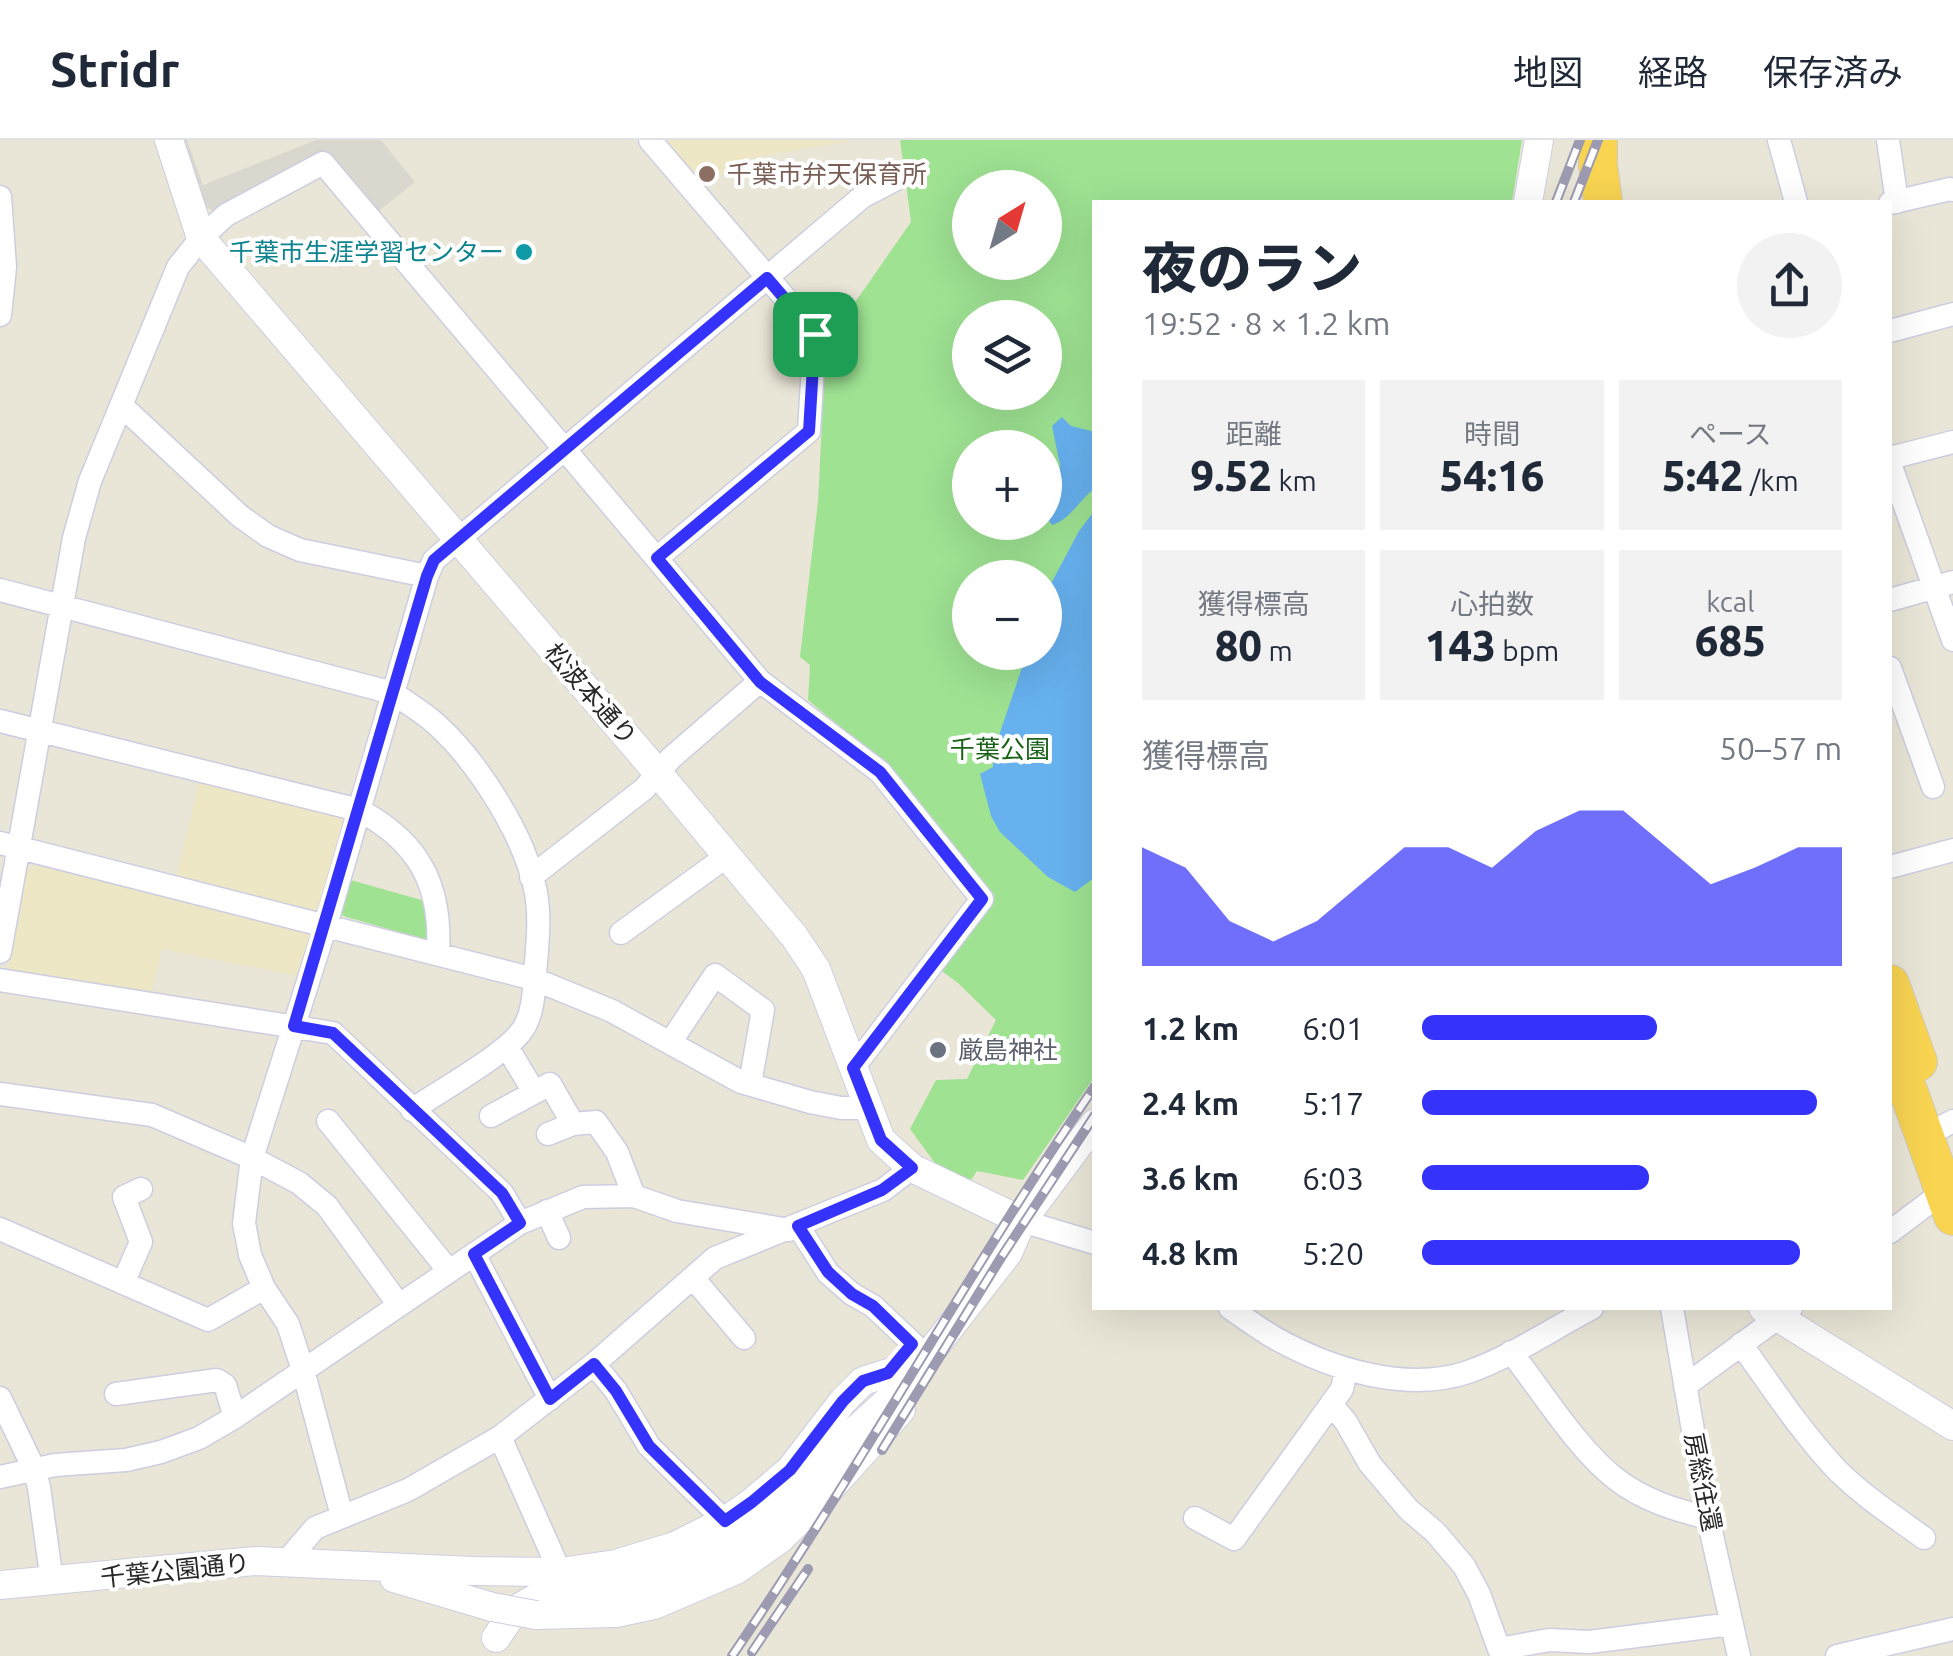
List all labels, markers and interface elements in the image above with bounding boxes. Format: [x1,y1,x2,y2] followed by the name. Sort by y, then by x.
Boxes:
[50,42,180,96] text: Stridr
[1513,52,1583,92] text: 地図
[1638,52,1708,92] text: 経路
[1763,52,1903,92] text: 保存済み
[727,160,927,188] place label: 千葉市弁天保育所
[696,163,718,185] marker: 千葉市弁天保育所
[952,170,1062,280] north arrow
[952,170,1062,670] map controls
[1737,233,1842,338] button: share
[1142,237,1362,298] text: 夜のラン
[229,238,504,266] place label: 千葉市生涯学習センター
[513,241,535,263] marker: 千葉市生涯学習センター
[773,292,858,377] pin
[952,300,1062,410] button: layers
[1142,305,1390,341] text: 19:52 · 8 × 1.2 km
[788,307,843,362] icon: arrive
[1226,418,1282,449] text: 距離
[1464,418,1520,449] text: 時間
[1689,418,1772,449] text: ペース
[952,430,1062,540] button: +
[1191,452,1272,499] text: 9.52
[1439,452,1545,499] text: 54:16
[1662,452,1743,499] text: 5:42
[1272,465,1317,496] text: km
[1743,465,1799,496] text: /km
[952,560,1062,670] button: −
[1706,586,1754,617] text: kcal
[1198,588,1310,619] text: 獲得標高
[1450,588,1534,619] text: 心拍数
[1695,617,1766,664] text: 685
[1215,622,1262,669] text: 80
[1425,622,1496,669] text: 143
[1262,635,1293,666] text: m
[1496,635,1559,666] text: bpm
[539,638,643,750] street label: 松波本通り
[1719,730,1842,766] text: 50–57 m
[950,735,1050,763] park label: 千葉公園
[1142,737,1270,773] text: 獲得標高
[1142,1010,1239,1046] text: 1.2 km
[1302,1010,1364,1046] text: 6:01
[958,1036,1058,1064] place label: 厳島神社
[927,1039,949,1061] marker: 厳島神社
[1142,1085,1239,1121] text: 2.4 km
[1302,1085,1364,1121] text: 5:17
[1142,1160,1239,1196] text: 3.6 km
[1302,1160,1364,1196] text: 6:03
[1142,1235,1239,1271] text: 4.8 km
[1302,1235,1364,1271] text: 5:20
[1680,1430,1726,1534] street label: 房総往還
[99,1548,251,1592] street label: 千葉公園通り

